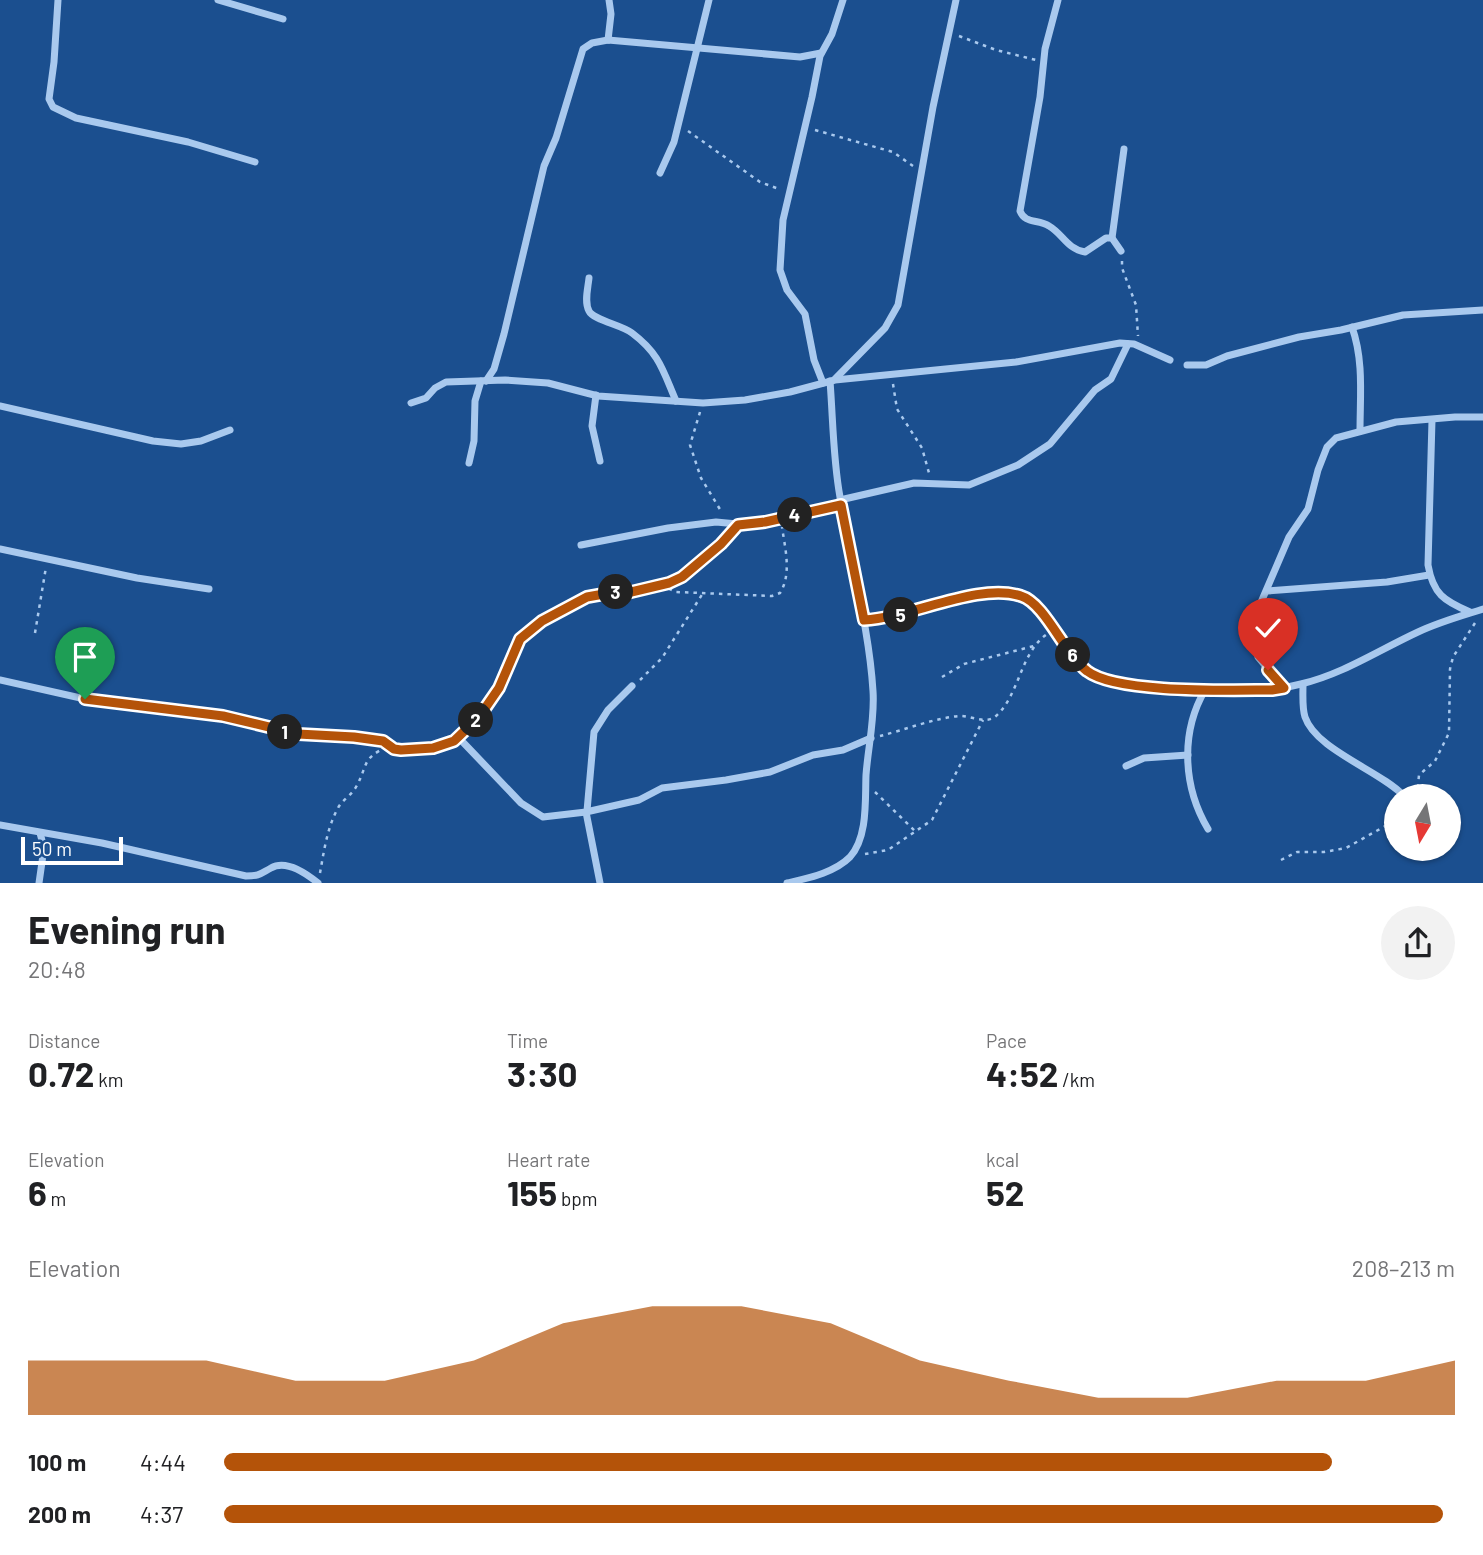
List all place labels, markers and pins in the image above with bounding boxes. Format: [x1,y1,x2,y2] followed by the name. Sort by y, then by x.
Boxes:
[778,498,812,532] pin: 4
[598,574,634,610] pin: 3
[884,598,918,632] pin: 5
[1238,598,1298,670] pin
[55,627,115,699] pin
[1056,638,1090,672] pin: 6
[458,702,494,738] pin: 2
[268,714,302,750] pin: 1

